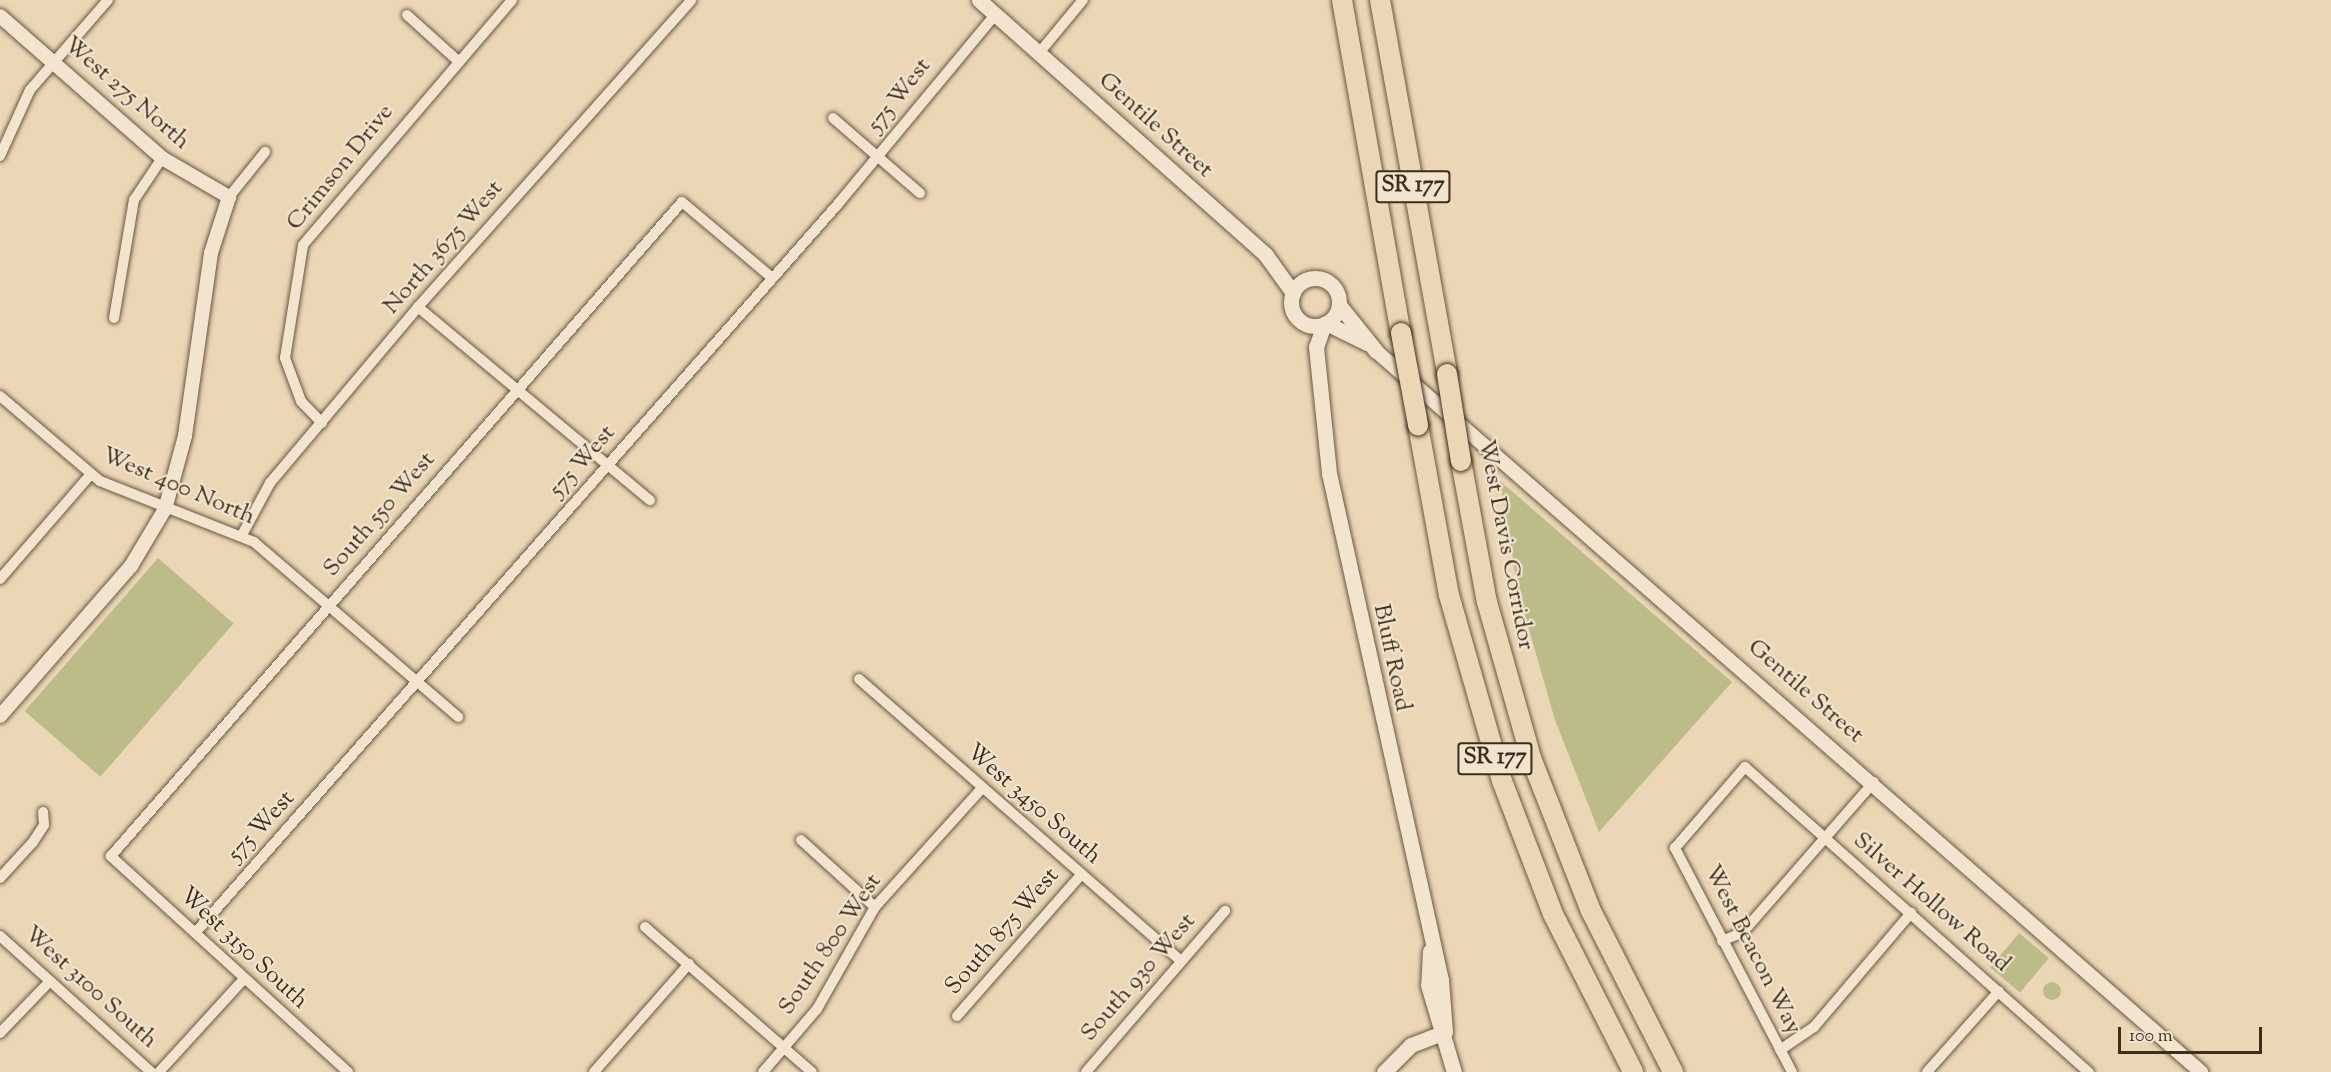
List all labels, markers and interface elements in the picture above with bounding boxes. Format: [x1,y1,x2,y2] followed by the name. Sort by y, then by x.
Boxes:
[57,31,195,157] street label: West 275 North
[862,53,938,139] street label: 575 West
[1092,67,1218,185] street label: Gentile Street
[281,99,401,237] street label: Crimson Drive
[1374,168,1452,206] road number: SR 177
[378,175,510,321] street label: North 3675 West
[544,420,622,504] street label: 575 West
[1470,437,1540,653] street label: West Davis Corridor
[97,442,259,532] street label: West 400 North
[318,447,442,583] street label: South 550 West
[1366,602,1416,714] street label: Bluff Road
[1741,634,1869,750] street label: Gentile Street
[960,738,1106,872] street label: West 3450 South
[1456,740,1534,778] road number: SR 177
[222,785,302,869] street label: 575 West
[1846,827,2016,979] street label: Silver Hollow Road
[1697,860,1807,1040] street label: West Beacon Way
[940,862,1066,1002] street label: South 875 West
[773,869,889,1021] street label: South 800 West
[173,882,313,1016] street label: West 3150 South
[1075,908,1203,1048] street label: South 930 West
[17,920,163,1056] street label: West 3100 South
[2121,1015,2265,1053] scale bar
[2129,1024,2173,1050] text: 100 m

